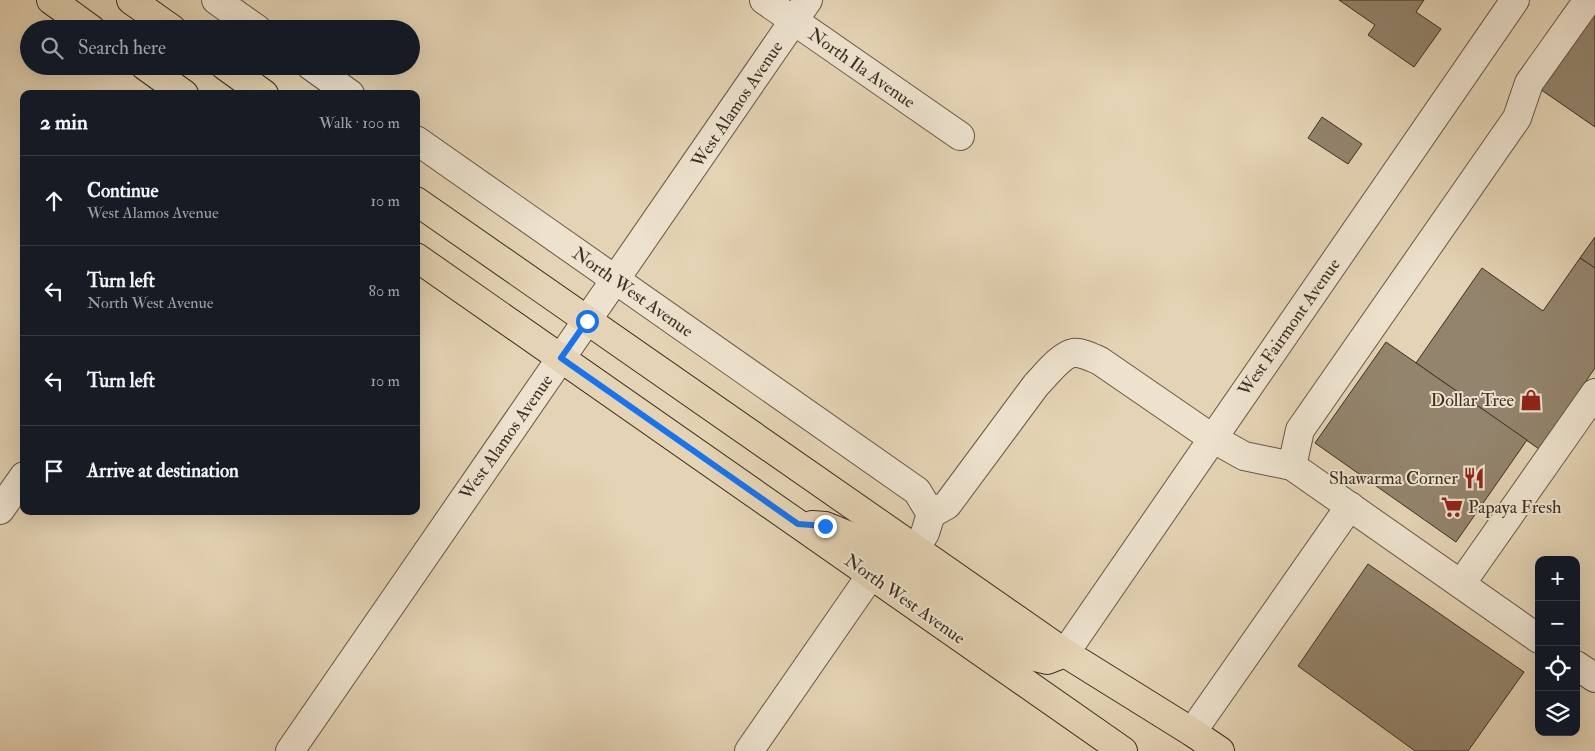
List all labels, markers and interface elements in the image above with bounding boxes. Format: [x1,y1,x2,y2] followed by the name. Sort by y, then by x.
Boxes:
[20,20,420,75] search box
[804,23,920,114] street label: North Ila Avenue
[38,34,66,62] icon: search
[78,36,166,60] text: Search here
[686,36,789,173] street label: West Alamos Avenue
[40,109,88,136] text: 2 min
[319,113,400,133] text: Walk · 100 m
[87,179,158,203] text: Continue
[40,187,68,215] icon: ahead
[370,191,400,211] text: 10 m
[87,203,219,223] text: West Alamos Avenue
[568,242,698,343] street label: North West Avenue
[1233,253,1346,402] street label: West Fairmont Avenue
[87,269,155,293] text: Turn left
[40,277,68,305] icon: left
[369,281,400,301] text: 80 m
[87,293,213,313] text: North West Avenue
[576,310,599,333] route start
[40,367,68,395] icon: left
[87,369,155,393] text: Turn left
[454,370,559,505] street label: West Alamos Avenue
[370,371,400,391] text: 10 m
[1518,387,1544,413] shop icon: Dollar Tree
[1431,389,1514,412] place label: Dollar Tree
[40,457,68,485] icon: arrive
[87,459,239,483] text: Arrive at destination
[1461,465,1487,491] restaurant icon: Shawarma Corner
[1329,467,1458,490] place label: Shawarma Corner
[1439,494,1465,520] supermarket icon: Papaya Fresh
[1468,496,1562,519] place label: Papaya Fresh
[814,515,837,538] route end
[840,549,970,650] street label: North West Avenue
[1535,556,1580,736] map controls
[1535,556,1580,601] button: +
[1535,601,1580,646] button: −
[1535,646,1580,691] button: locate
[1535,691,1580,736] button: layers

